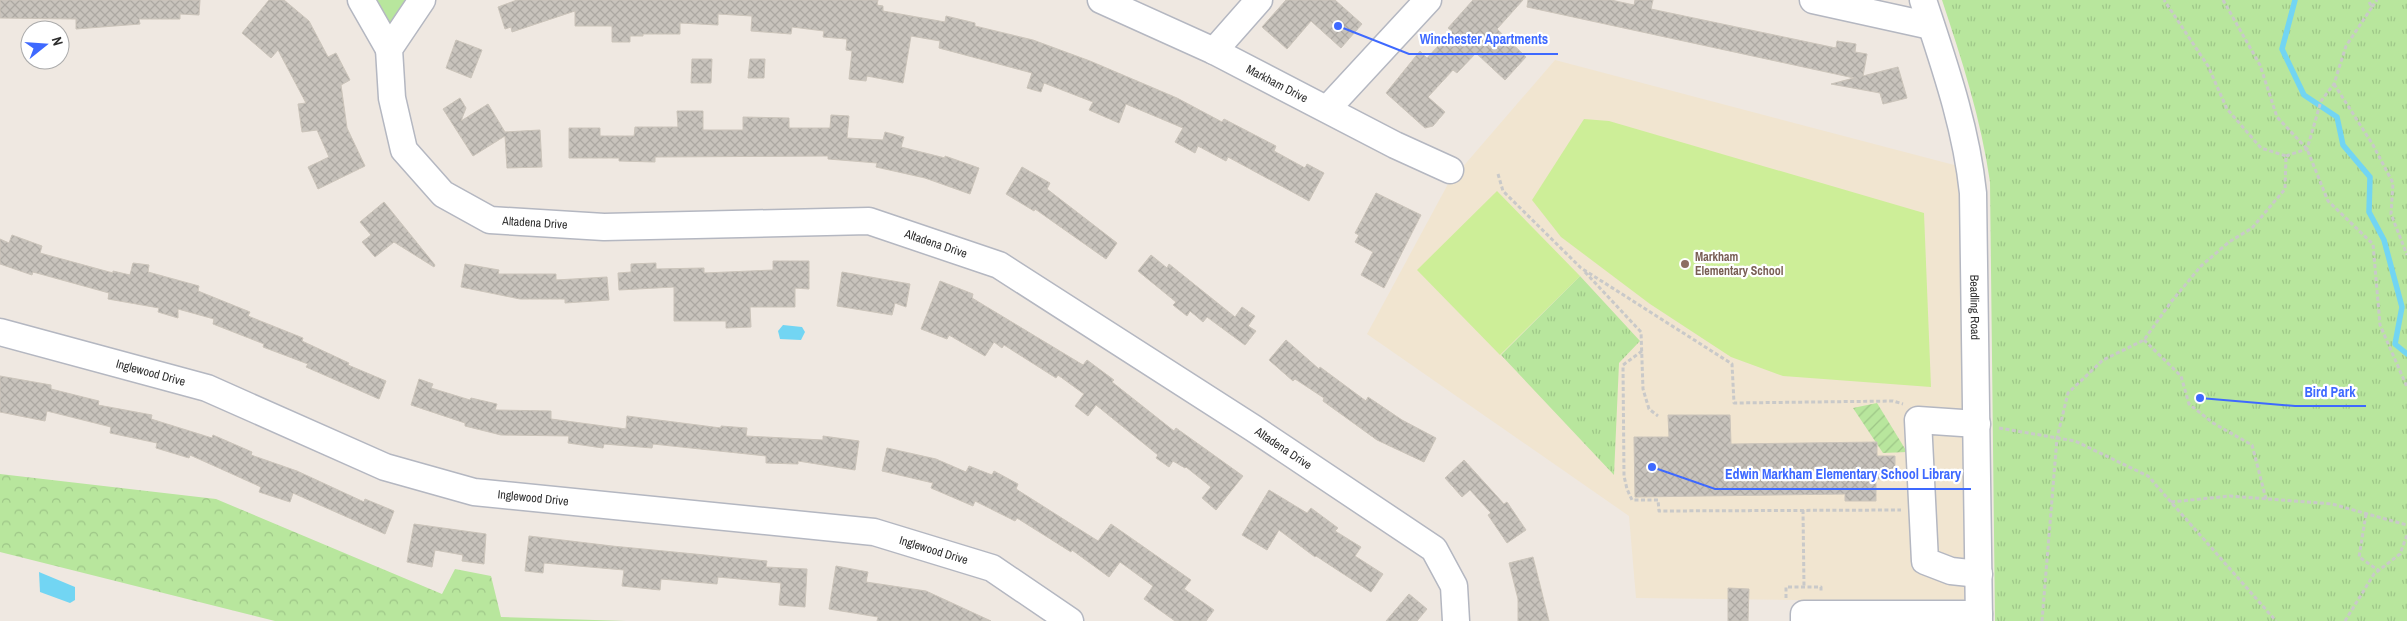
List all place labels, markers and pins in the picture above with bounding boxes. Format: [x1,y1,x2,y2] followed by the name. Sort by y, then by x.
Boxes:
[1409,25,1558,54] callout: Winchester Apartments
[1695,249,1784,279] place label: Markham Elementary School
[1679,258,1691,270] marker: Markham Elementary School
[2295,377,2366,406] callout: Bird Park
[1715,460,1971,489] callout: Edwin Markham Elementary School Library

